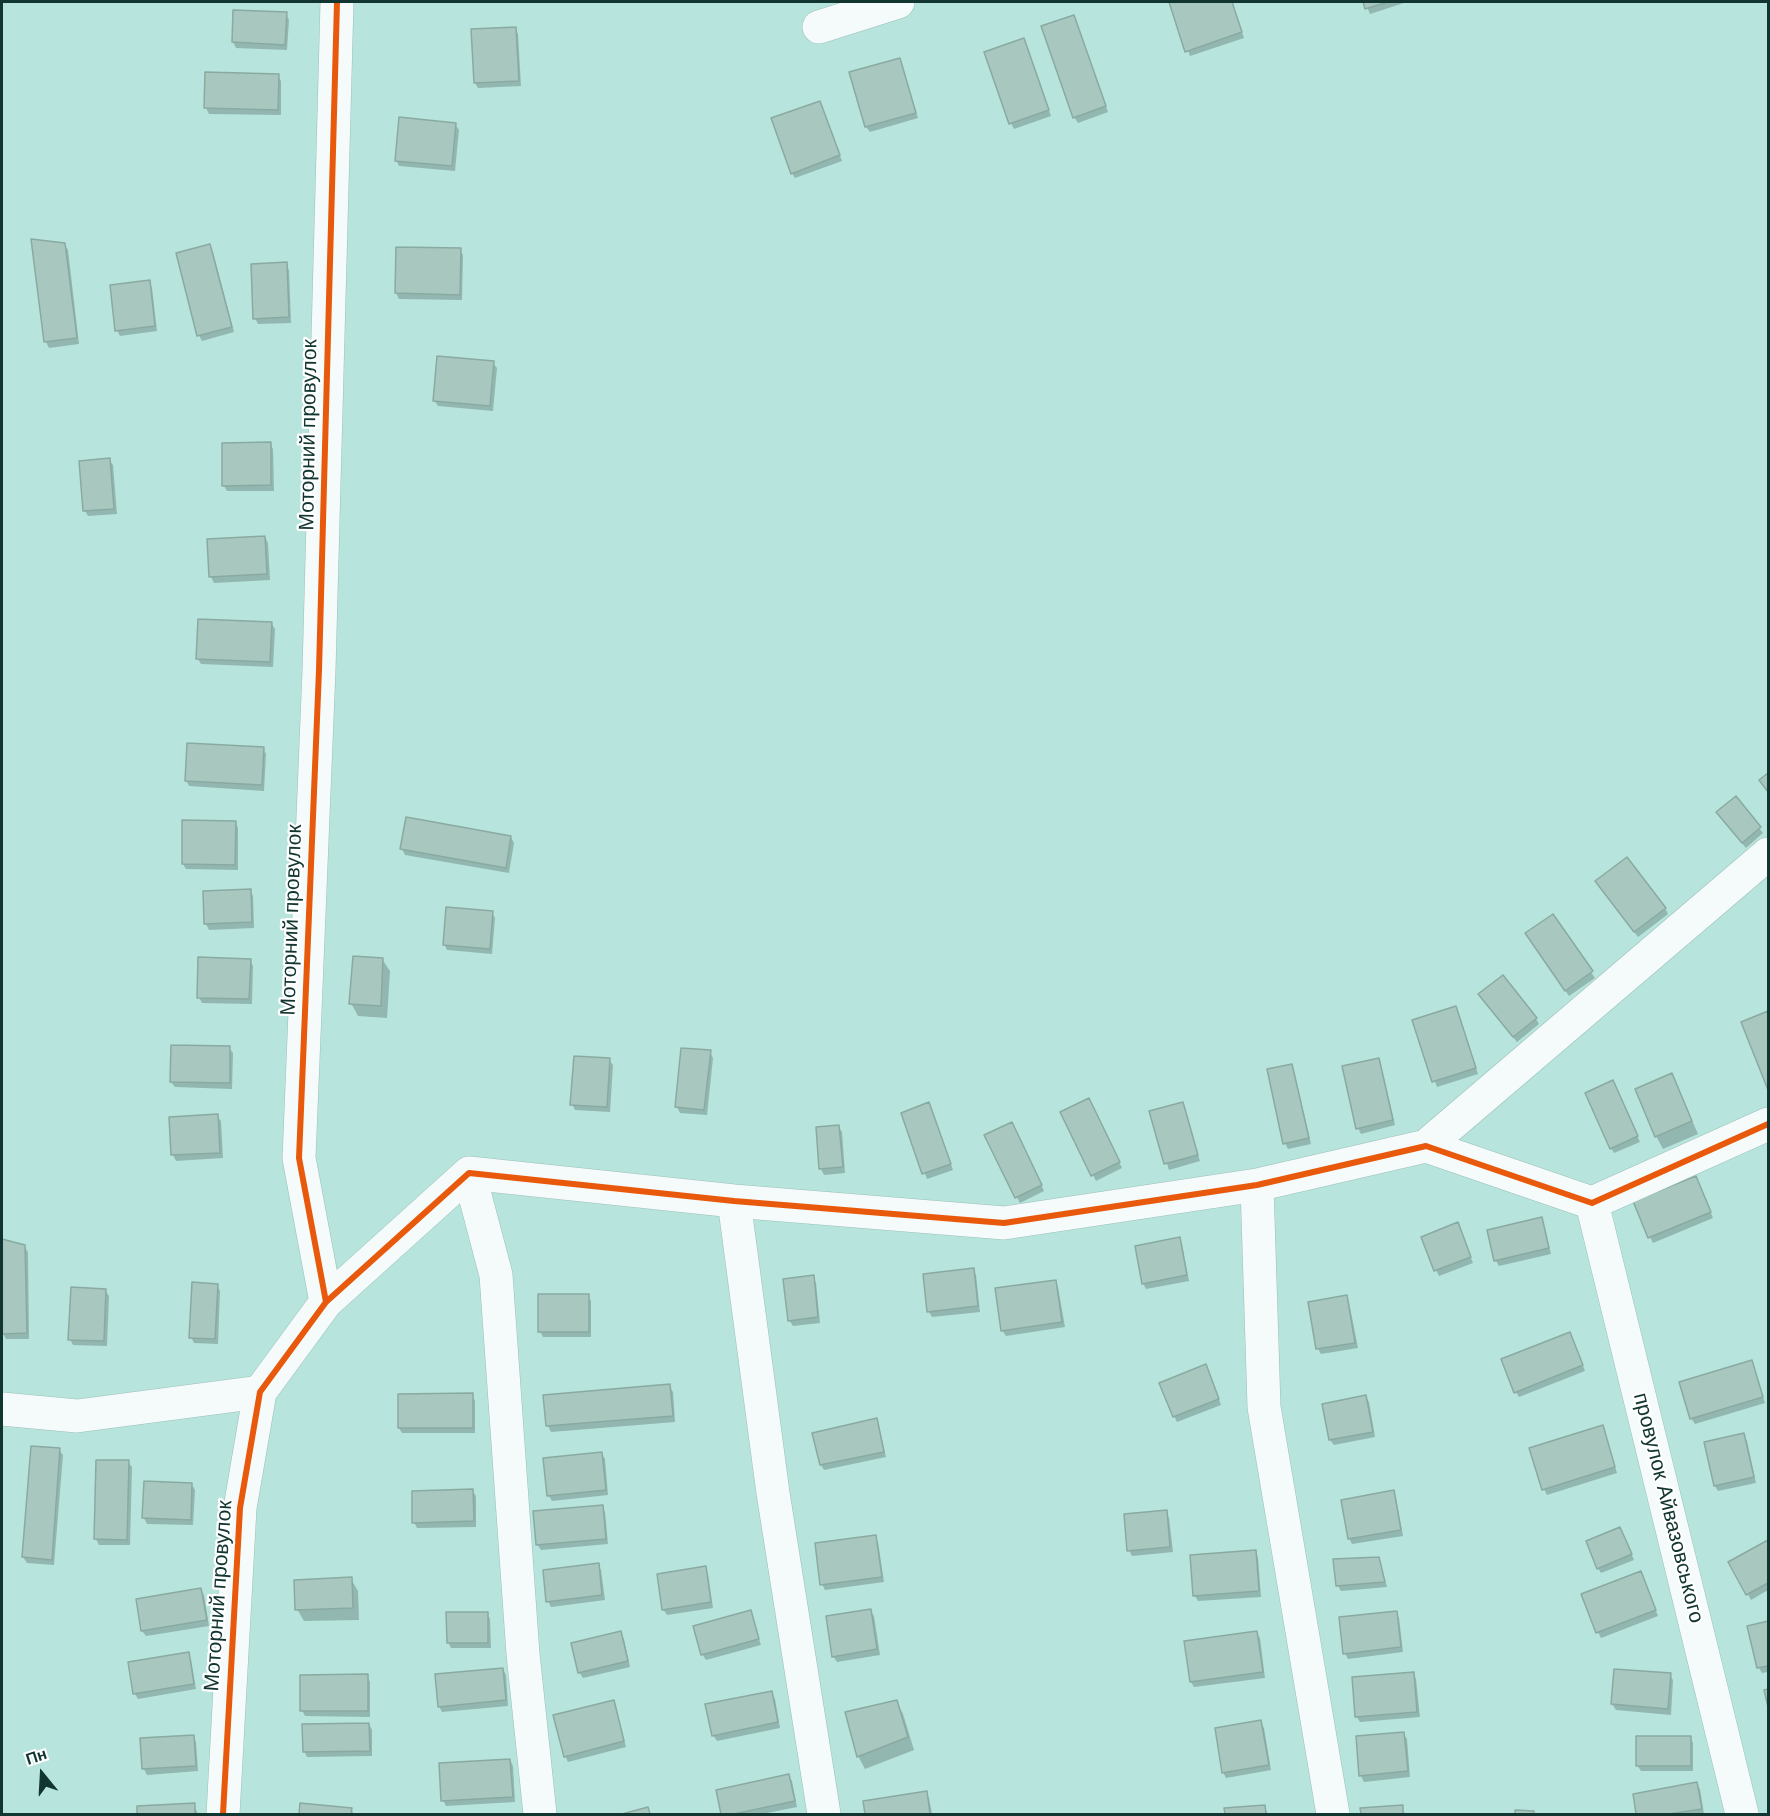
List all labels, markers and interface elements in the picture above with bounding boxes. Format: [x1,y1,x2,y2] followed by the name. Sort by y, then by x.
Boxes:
[295,339,323,531] street label: Моторний провулок
[276,824,308,1016] street label: Моторний провулок
[1627,1390,1709,1626] street label: провулок Айвазовського
[200,1500,238,1692] street label: Моторний провулок
[12,1744,72,1804] north arrow
[24,1745,49,1768] text: Пн

